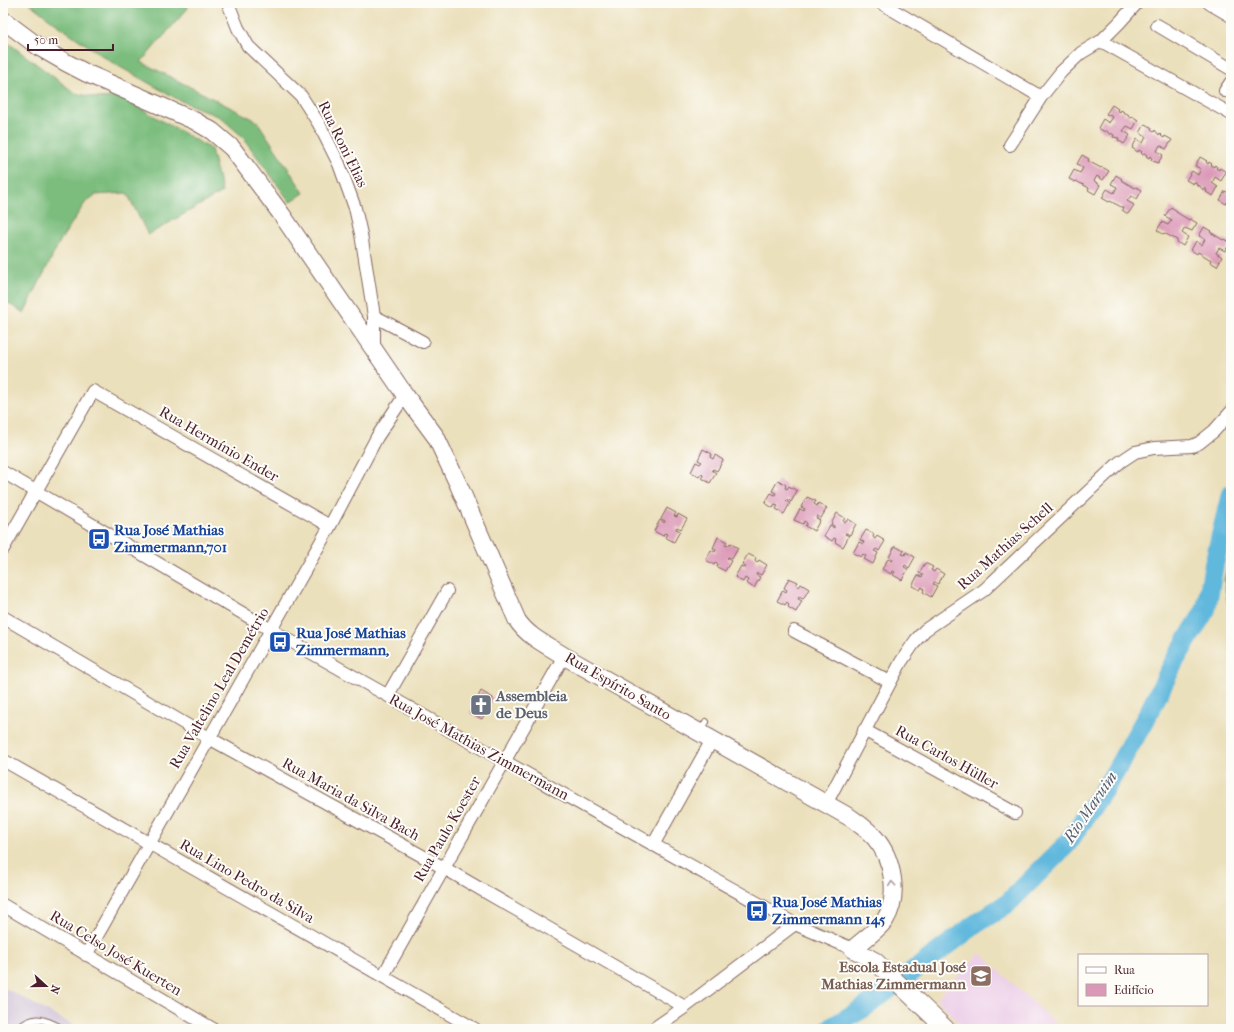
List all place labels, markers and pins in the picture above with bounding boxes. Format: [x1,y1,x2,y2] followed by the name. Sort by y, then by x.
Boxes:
[114,521,227,556] place label: Rua José Mathias Zimmermann,701
[86,526,112,552] bus stop icon: Rua José Mathias Zimmermann,701
[296,624,406,659] place label: Rua José Mathias Zimmermann,
[267,629,293,655] bus stop icon: Rua José Mathias Zimmermann,
[495,687,568,722] place label: Assembleia de Deus
[468,692,494,718] church icon: Assembleia de Deus
[772,893,886,928] place label: Rua José Mathias Zimmermann 145
[744,898,770,924] bus stop icon: Rua José Mathias Zimmermann 145
[820,958,967,993] place label: Escola Estadual José Mathias Zimmermann
[968,963,994,989] school or university icon: Escola Estadual José Mathias Zimmermann

